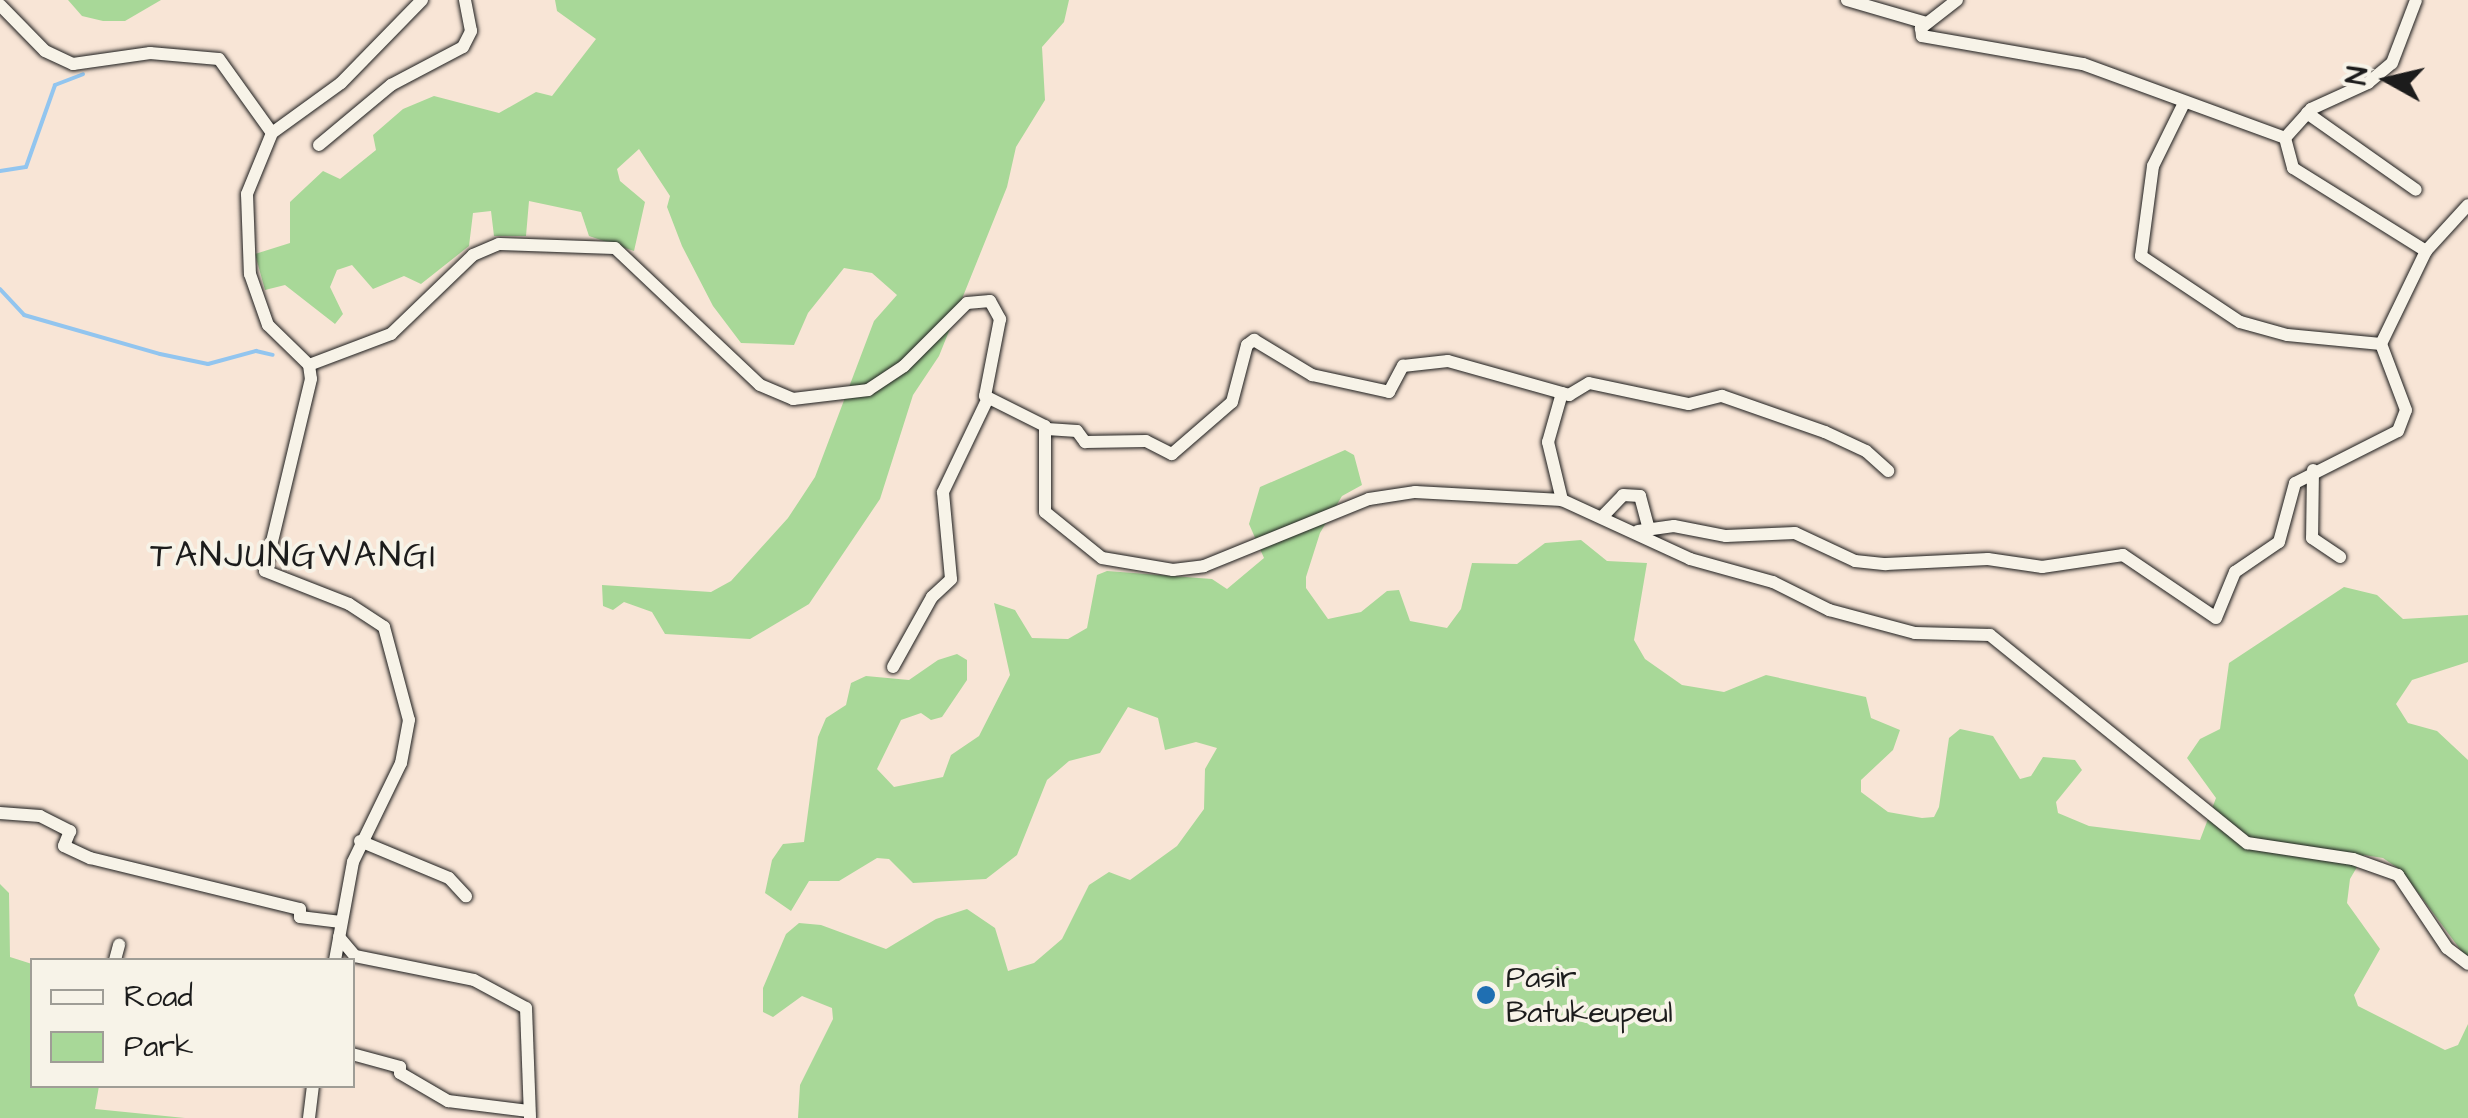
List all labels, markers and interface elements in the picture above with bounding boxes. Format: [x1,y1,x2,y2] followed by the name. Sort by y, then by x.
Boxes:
[2338,30,2438,130] north arrow
[2337,64,2378,87] text: N
[150,535,438,577] district label: TANJUNGWANGI
[30,958,355,1088] legend
[1506,960,1673,1030] place label: Pasir Batukeupeul
[124,976,193,1018] text: Road
[1475,984,1497,1006] marker: Pasir Batukeupeul
[124,1026,193,1068] text: Park

